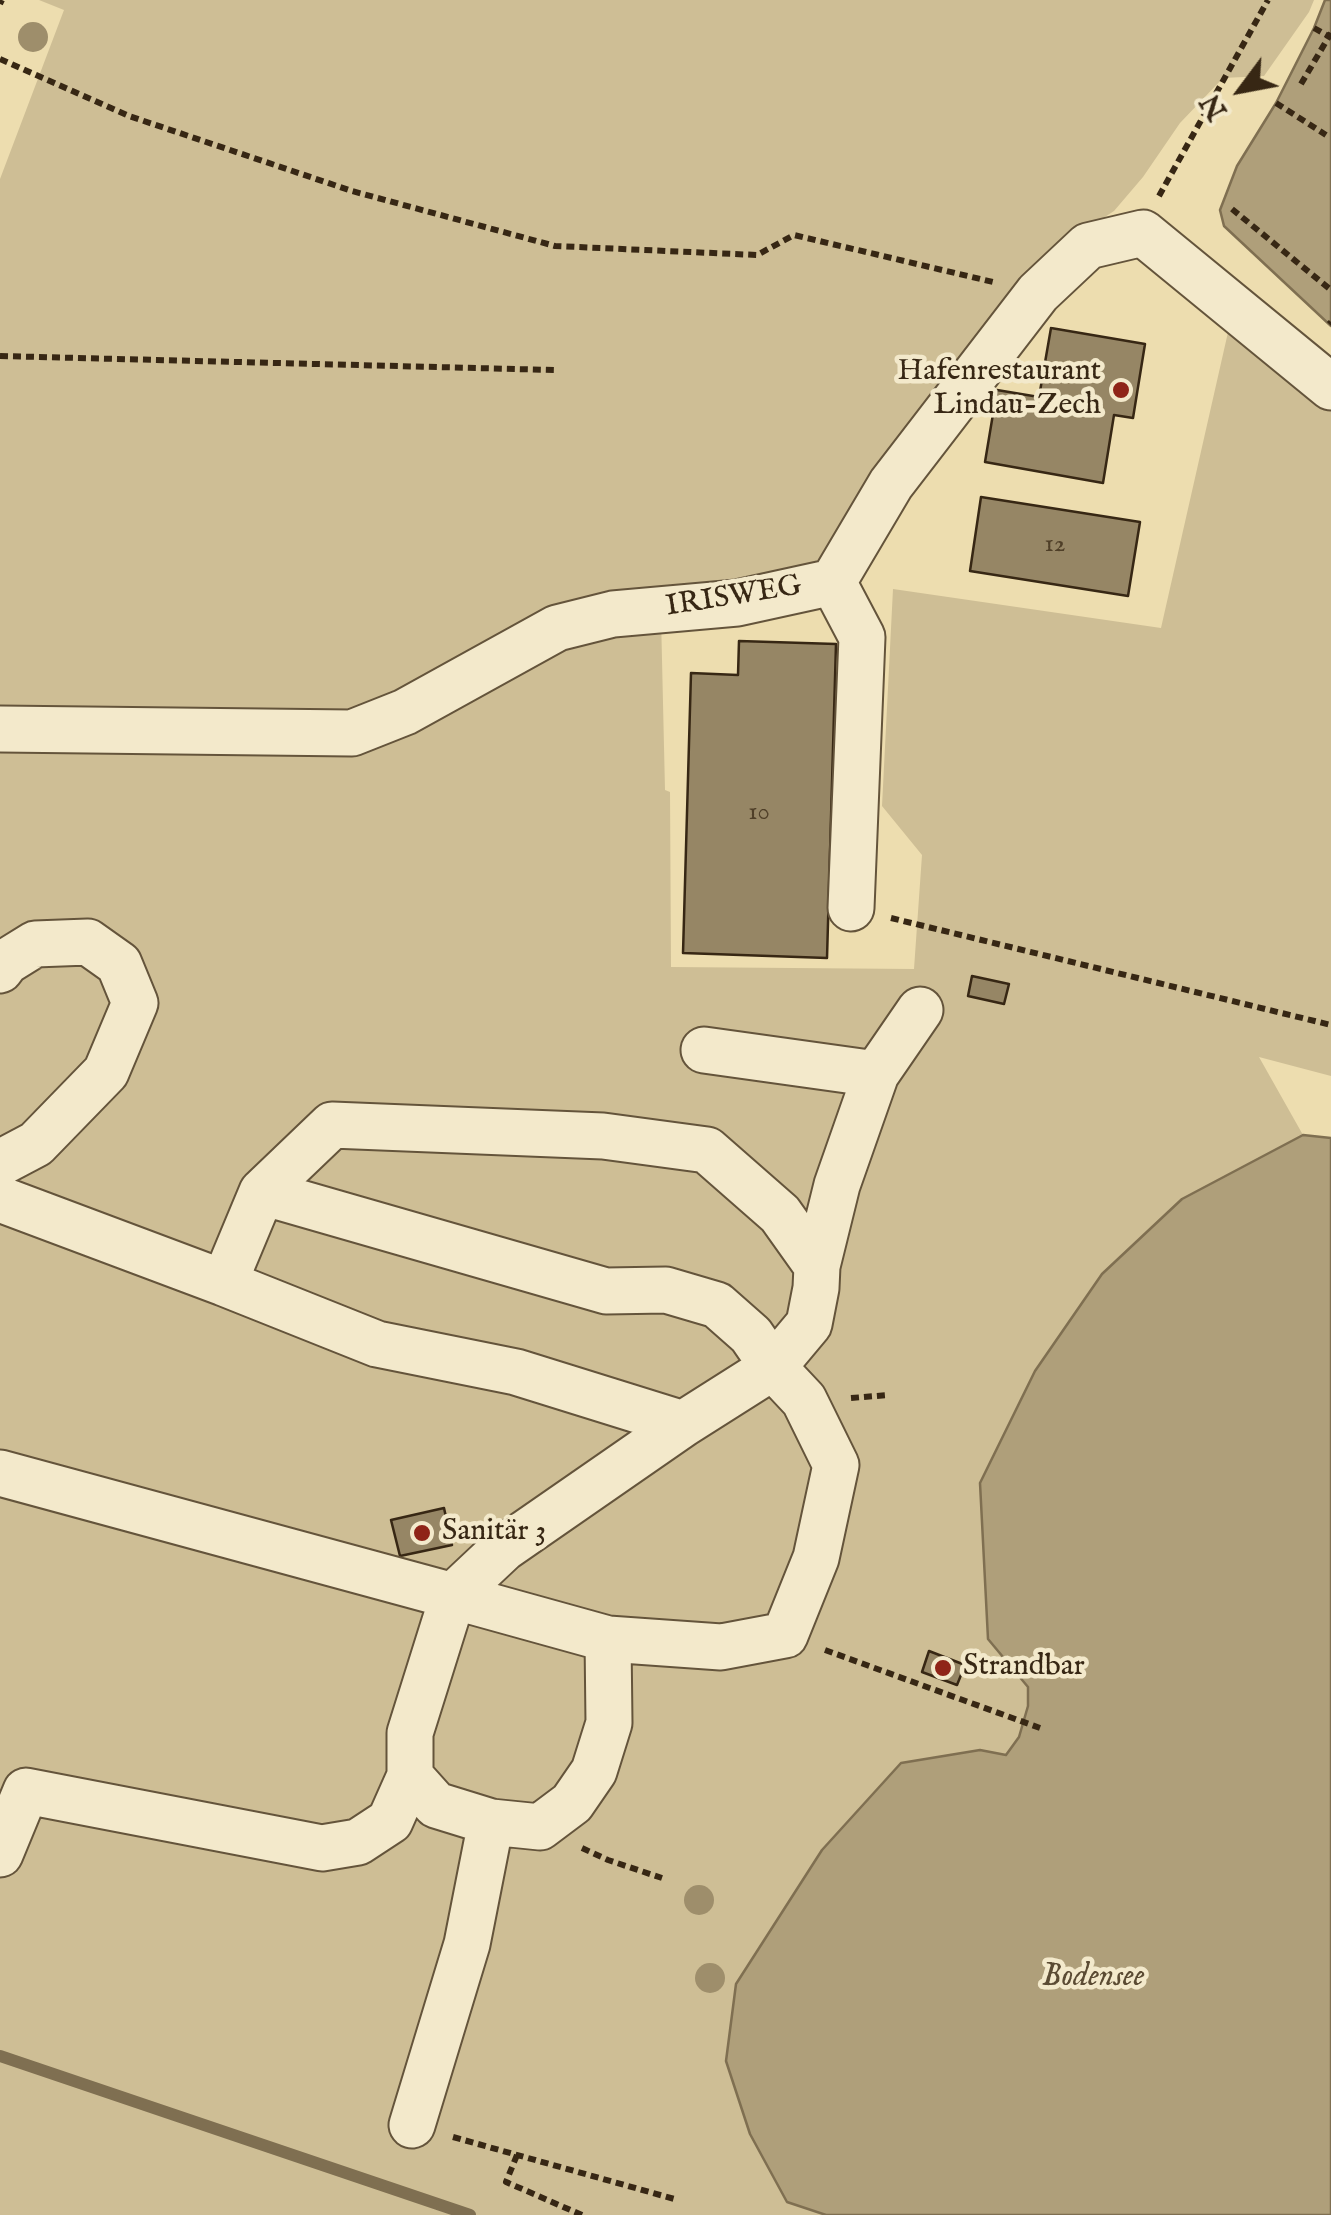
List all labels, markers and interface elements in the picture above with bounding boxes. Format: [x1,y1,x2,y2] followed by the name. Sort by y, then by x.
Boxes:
[1191,40,1291,140] north arrow
[1194,87,1236,126] text: N
[897,355,1101,426] place label: Hafenrestaurant Lindau-Zech
[1110,379,1132,401] marker: Hafenrestaurant Lindau-Zech
[1044,531,1066,561] house number: 12
[663,569,805,627] street label: IRISWEG
[748,799,770,829] house number: 10
[442,1515,546,1551] place label: Sanitär 3
[411,1522,433,1544] marker: Sanitär 3
[963,1650,1085,1686] place label: Strandbar
[932,1657,954,1679] marker: Strandbar
[1042,1959,1144,1997] water label: Bodensee

